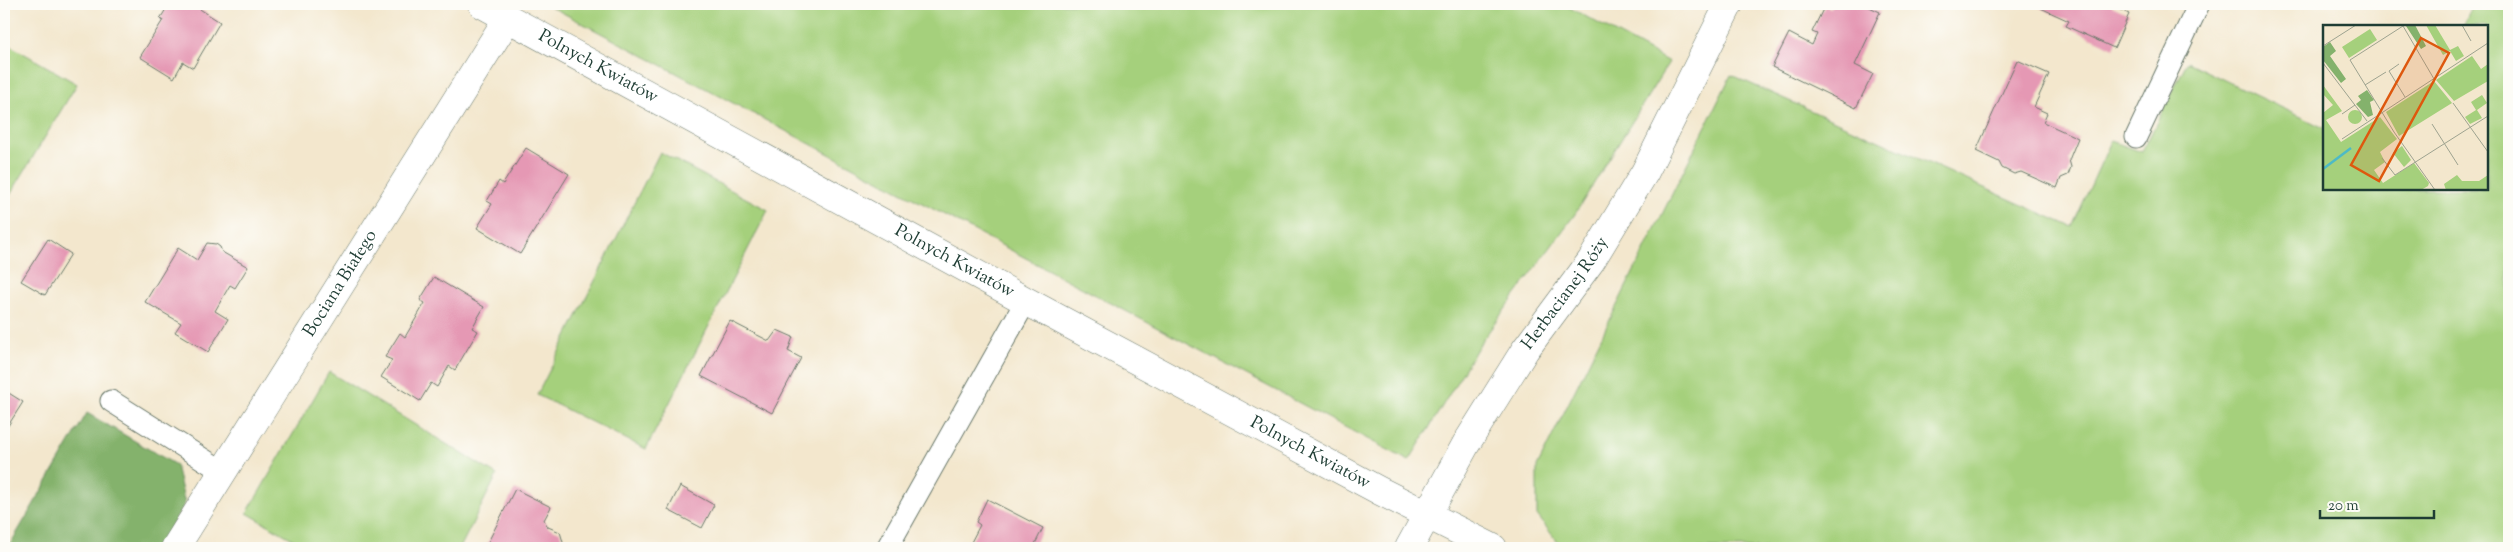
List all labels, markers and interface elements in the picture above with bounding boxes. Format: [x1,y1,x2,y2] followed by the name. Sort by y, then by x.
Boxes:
[533,24,663,111] street label: Polnych Kwiatów
[2323,25,2488,190] inset map
[890,218,1019,305] street label: Polnych Kwiatów
[297,225,385,342] street label: Bociana Białego
[1516,232,1616,356] street label: Herbacianej Róży
[1245,410,1375,497] street label: Polnych Kwiatów
[2320,487,2434,519] scale bar
[2328,496,2359,517] text: 20 m

